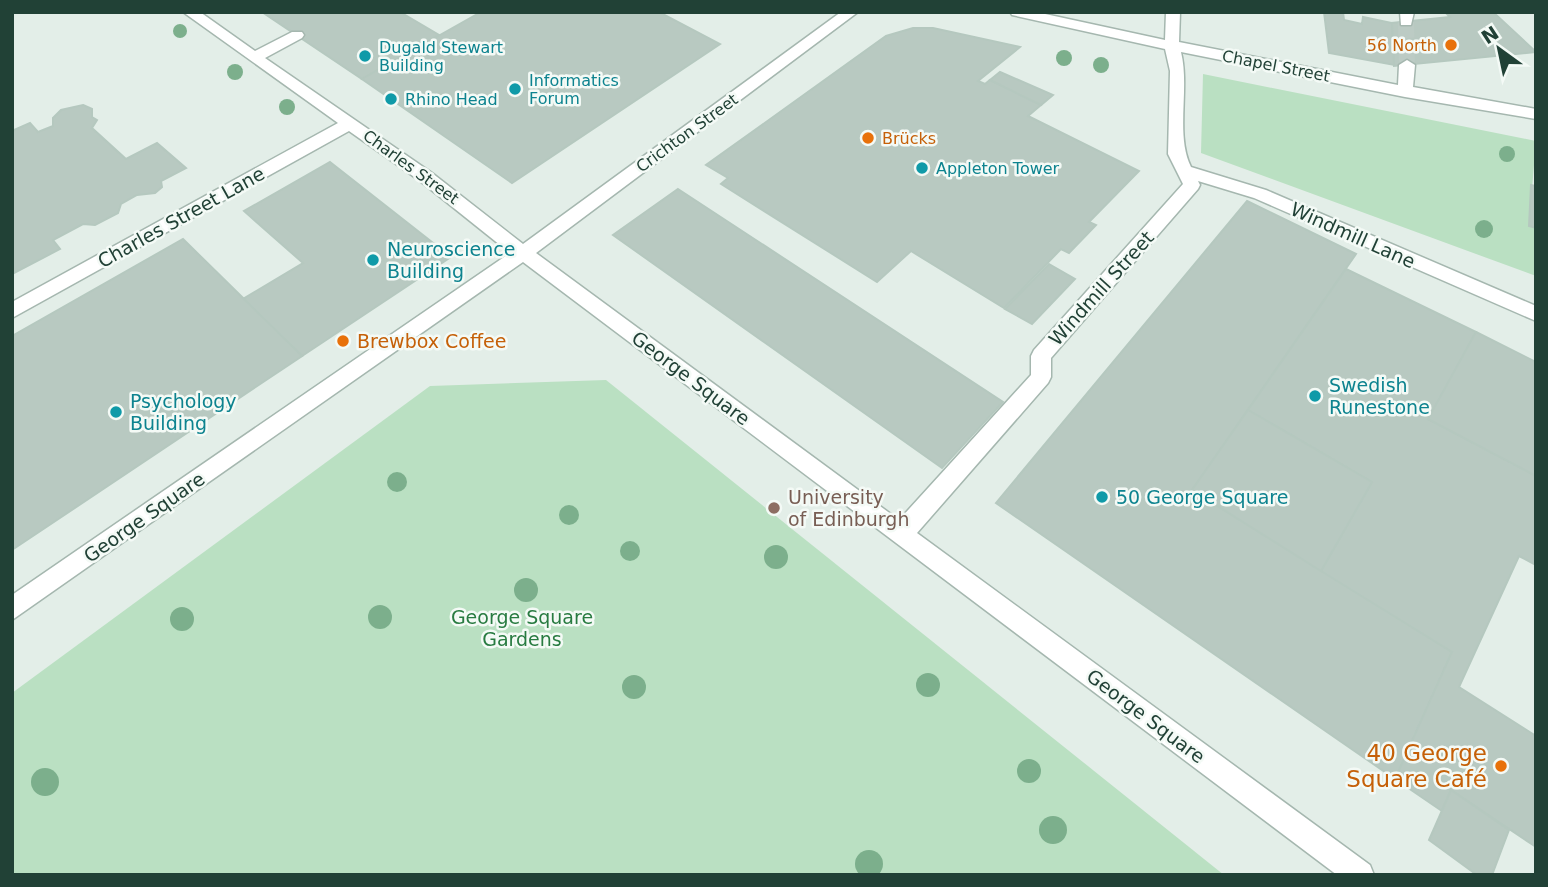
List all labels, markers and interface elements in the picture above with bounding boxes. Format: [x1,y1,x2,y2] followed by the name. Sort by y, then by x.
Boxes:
[1464,14,1534,84] north arrow
[1477,21,1502,48] text: N
[1367,36,1437,55] place label: 56 North
[1443,37,1459,53] marker: 56 North
[379,38,503,75] place label: Dugald Stewart Building
[1221,46,1331,86] street label: Chapel Street
[357,48,373,64] marker: Dugald Stewart Building
[529,71,619,108] place label: Informatics Forum
[507,81,523,97] marker: Informatics Forum
[405,90,498,109] place label: Rhino Head
[632,90,742,176] street label: Crichton Street
[383,91,399,107] marker: Rhino Head
[359,126,463,208] street label: Charles Street
[882,129,936,148] place label: Brücks
[860,130,876,146] marker: Brücks
[936,159,1060,178] place label: Appleton Tower
[914,160,930,176] marker: Appleton Tower
[94,162,268,272] street label: Charles Street Lane
[1287,198,1419,272] street label: Windmill Lane
[1044,226,1158,350] street label: Windmill Street
[387,238,515,282] place label: Neuroscience Building
[365,252,381,268] marker: Neuroscience Building
[628,326,754,430] street label: George Square
[357,330,506,352] place label: Brewbox Coffee
[335,333,351,349] marker: Brewbox Coffee
[1329,374,1430,418] place label: Swedish Runestone
[1307,388,1323,404] marker: Swedish Runestone
[130,390,237,434] place label: Psychology Building
[108,404,124,420] marker: Psychology Building
[79,467,209,567] street label: George Square
[788,486,909,530] place label: University of Edinburgh
[1116,486,1288,508] place label: 50 George Square
[1094,489,1110,505] marker: 50 George Square
[766,500,782,516] marker: University of Edinburgh
[451,606,593,650] park label: George Square Gardens
[1083,664,1209,768] street label: George Square
[1346,740,1487,792] place label: 40 George Square Café
[1493,758,1509,774] marker: 40 George Square Café

